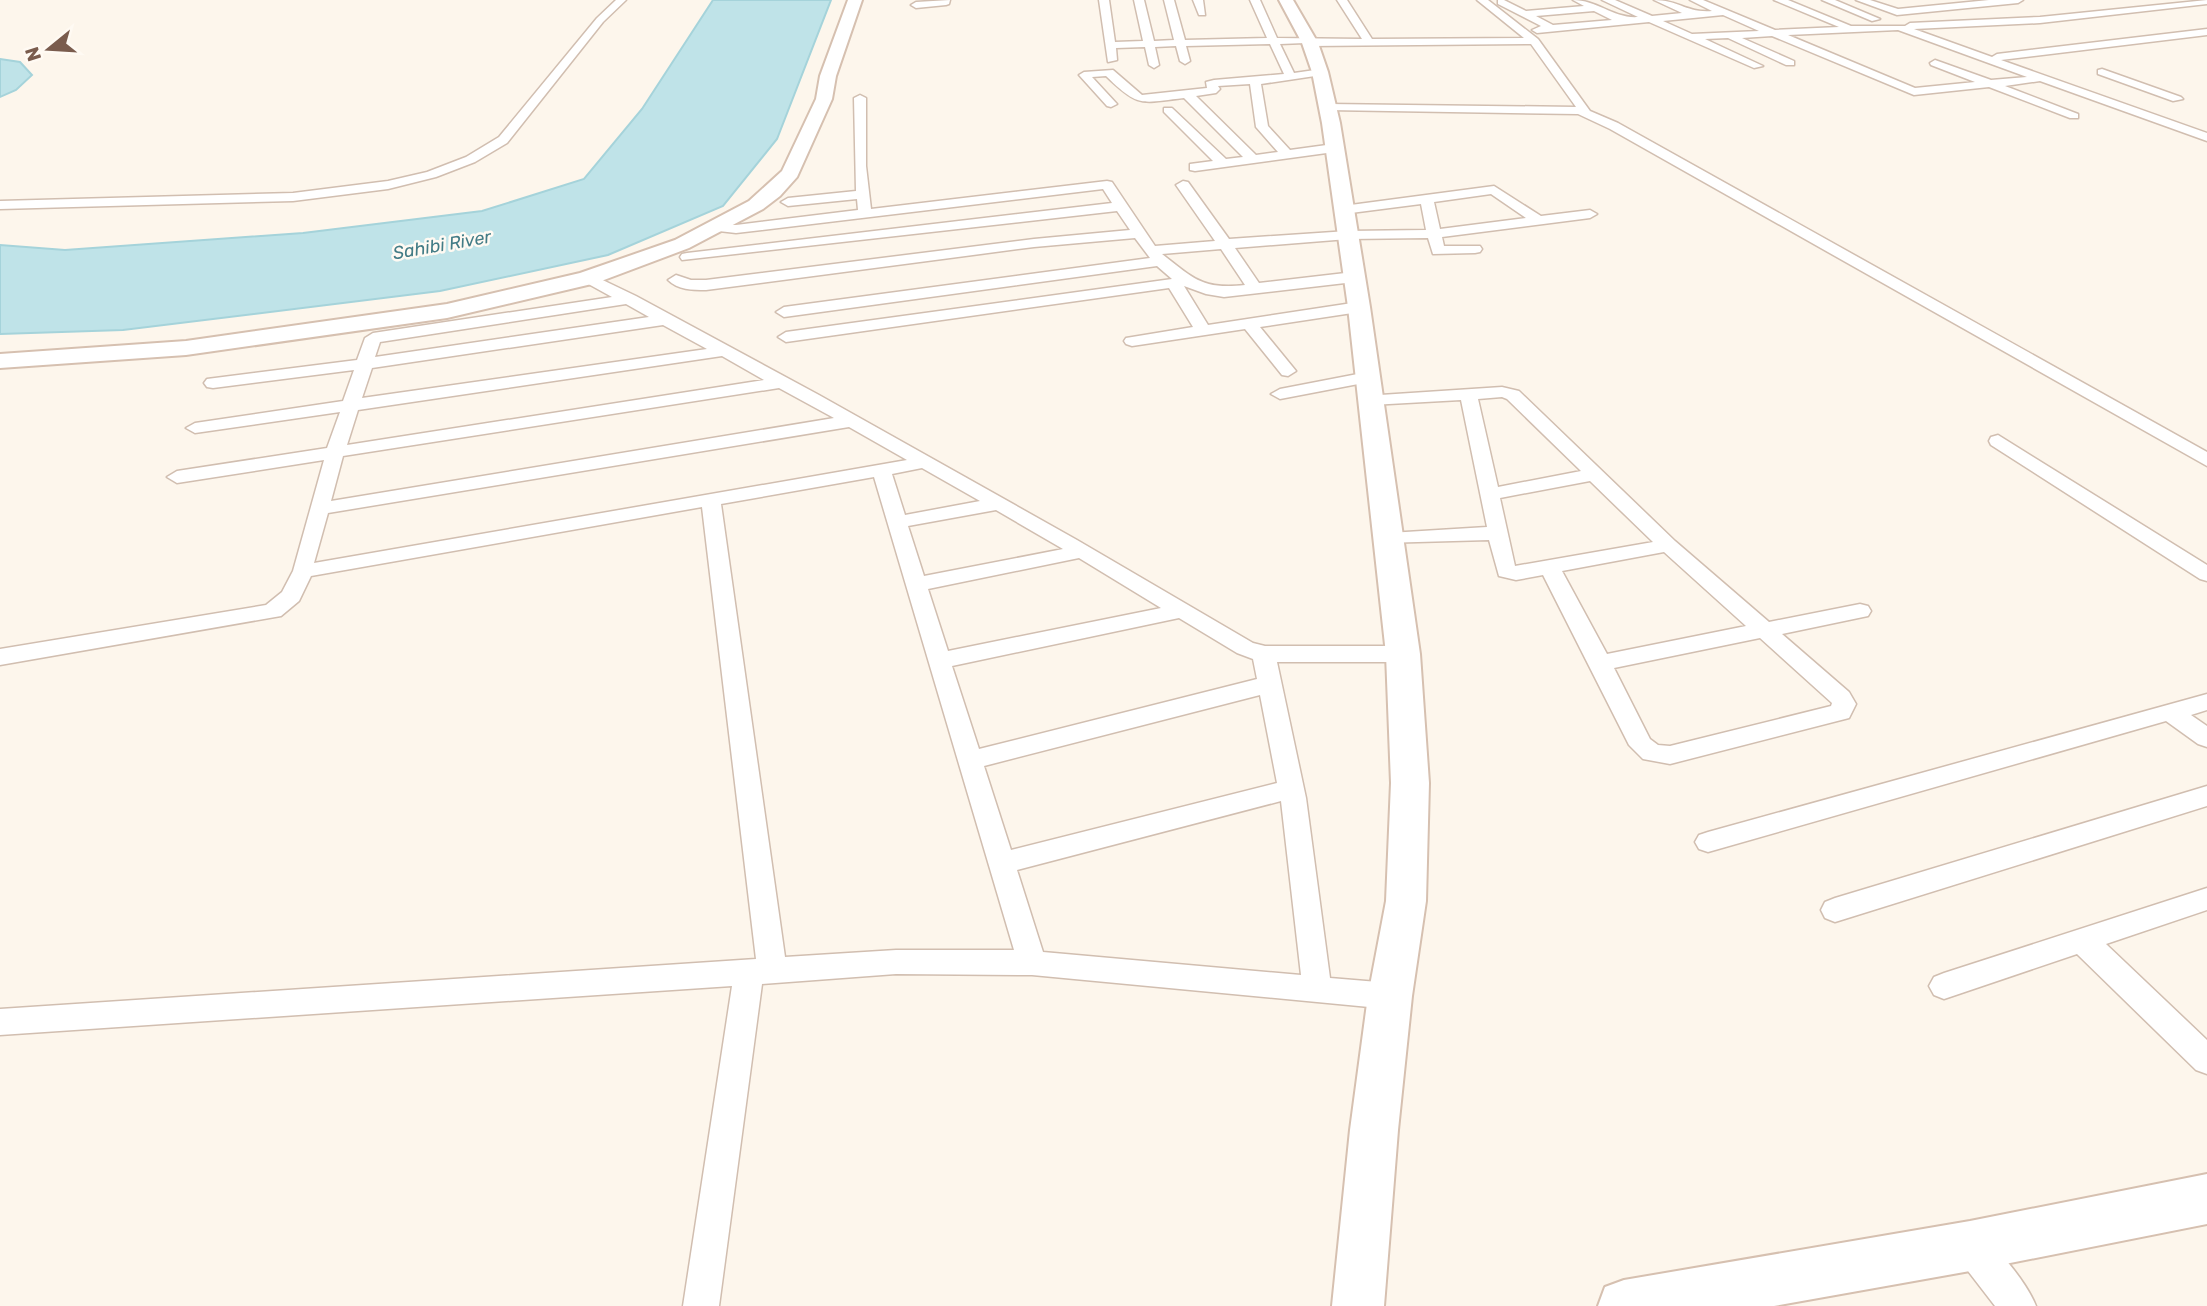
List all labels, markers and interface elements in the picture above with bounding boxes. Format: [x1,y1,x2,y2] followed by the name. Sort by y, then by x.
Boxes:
[14,14,84,84] north arrow
[20,44,46,64] text: N
[391,225,494,264] water label: Sahibi River

